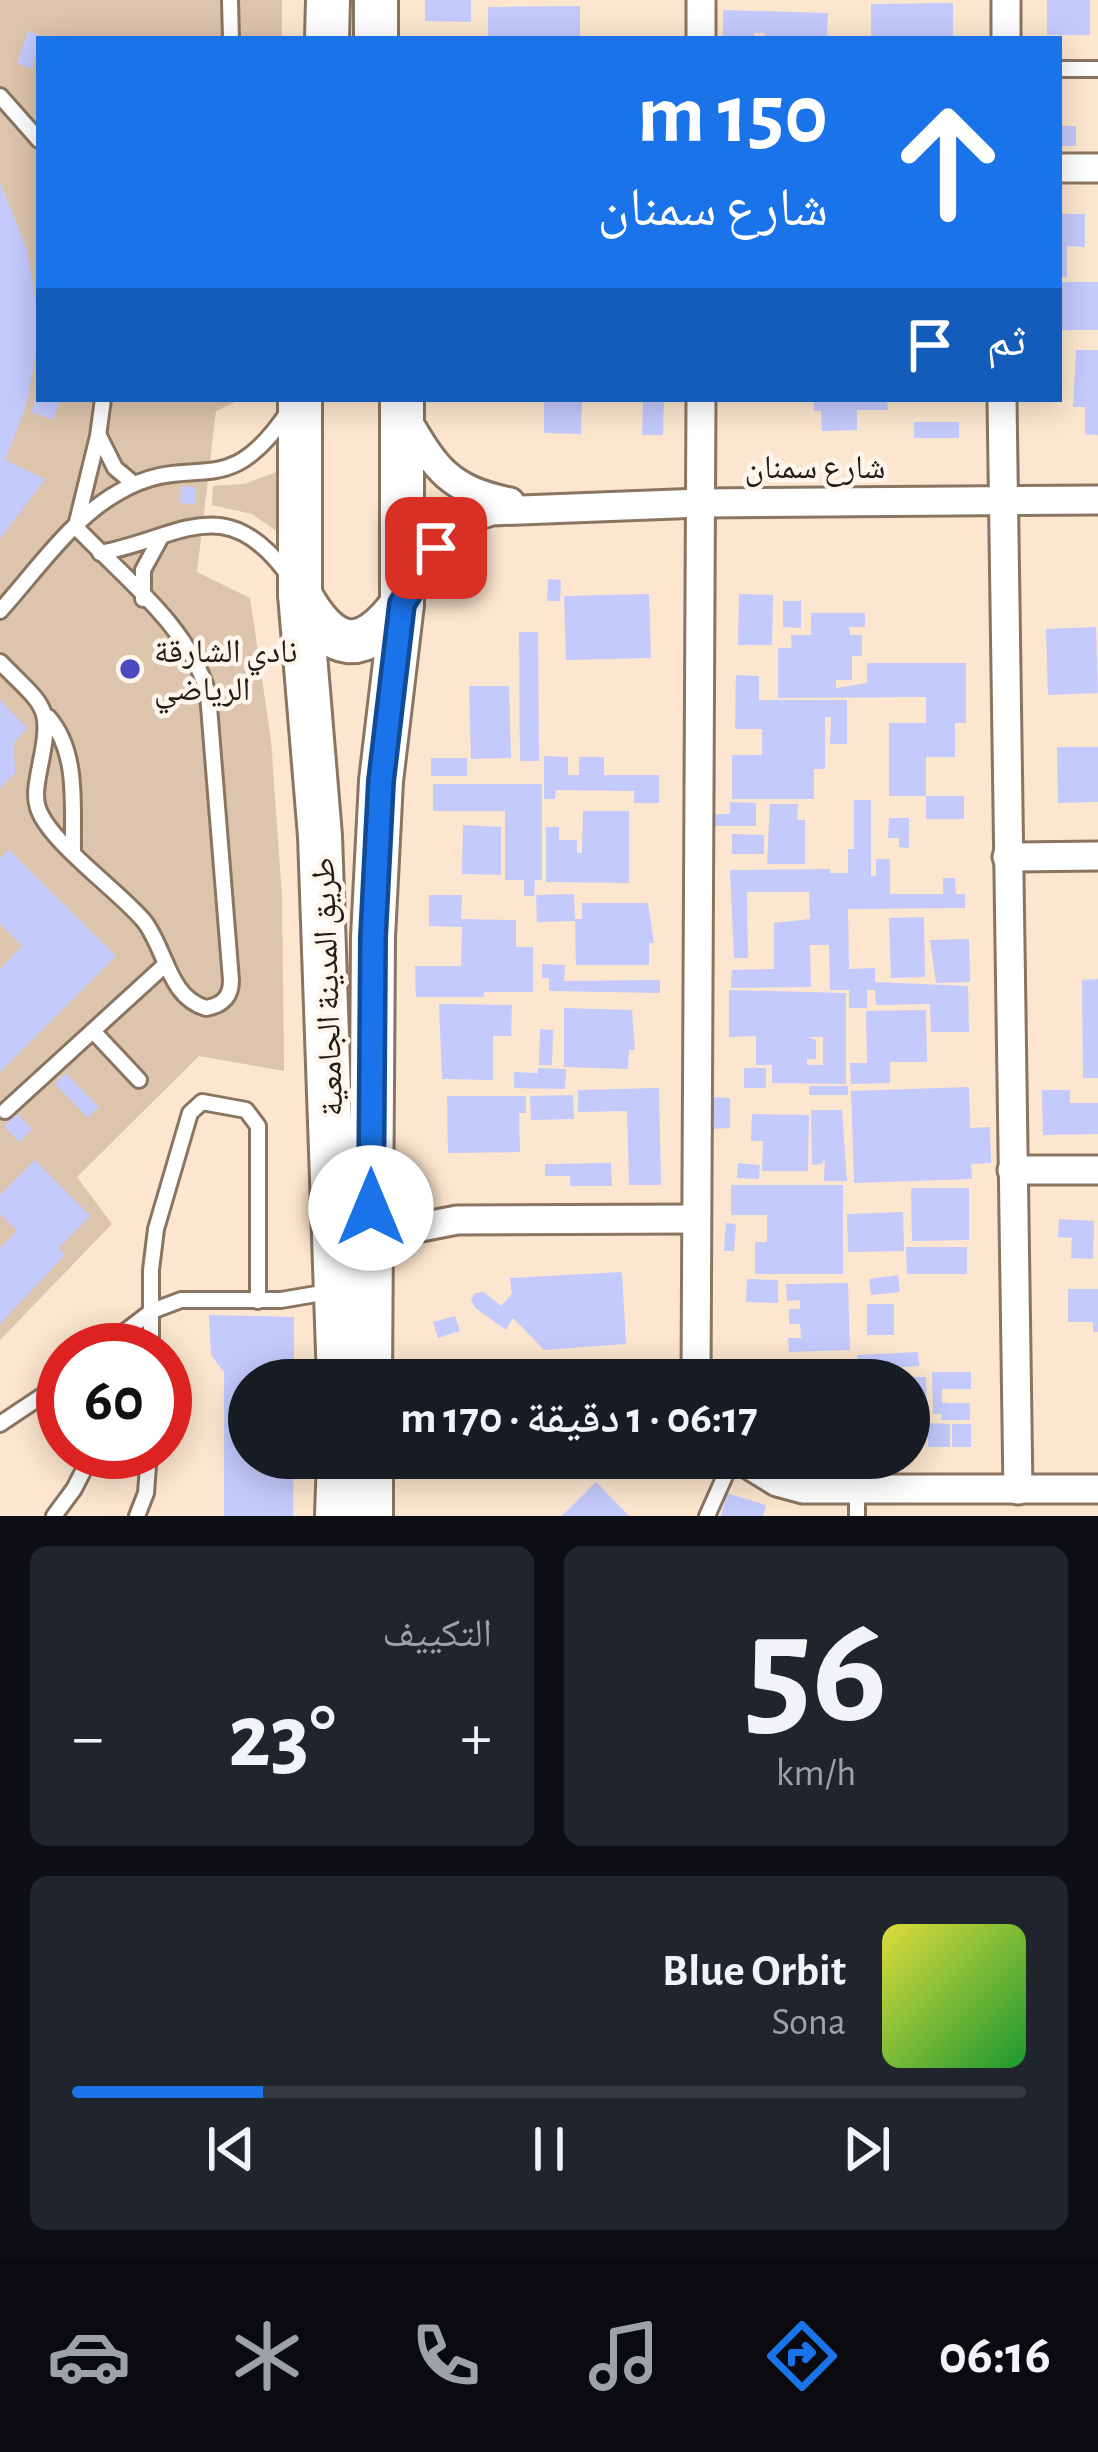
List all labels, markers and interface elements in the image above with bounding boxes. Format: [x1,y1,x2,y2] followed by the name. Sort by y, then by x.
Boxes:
[637,74,828,158] text: 150 m
[870,84,1026,240] icon: ahead
[598,182,828,236] text: شارع سمنان
[897,312,963,378] icon: arrive
[987,319,1026,364] text: ثم
[745,452,885,487] street label: شارع سمنان
[385,497,487,599] pin
[403,515,469,581] icon: arrive
[154,636,298,714] place label: نادي الشارقة الرياضي
[117,656,143,682] marker: نادي الشارقة الرياضي
[307,857,352,1117] street label: طريق المدينة الجامعية
[308,1145,434,1271] position arrow
[36,1323,192,1479] speed limit sign: 60
[400,1396,758,1441] text: 06:17 · 1 دقيقة · 170 m
[745,1594,887,1750] text: 56
[383,1615,492,1654] text: التكييف
[228,1693,336,1783] text: 23°
[72,1705,104,1771] text: −
[460,1705,492,1771] text: +
[776,1754,856,1793] text: km/h
[662,1949,846,1994] text: Blue Orbit
[771,2003,846,2042] text: Sona
[198,2116,264,2182] icon: previous
[516,2116,582,2182] icon: pause
[834,2116,900,2182] icon: next
[47,2314,131,2398] icon: car
[225,2314,309,2398] icon: climate
[404,2314,488,2398] icon: phone
[582,2314,666,2398] icon: music
[760,2314,844,2398] icon: directions
[939,2329,1051,2383] text: 06:16

